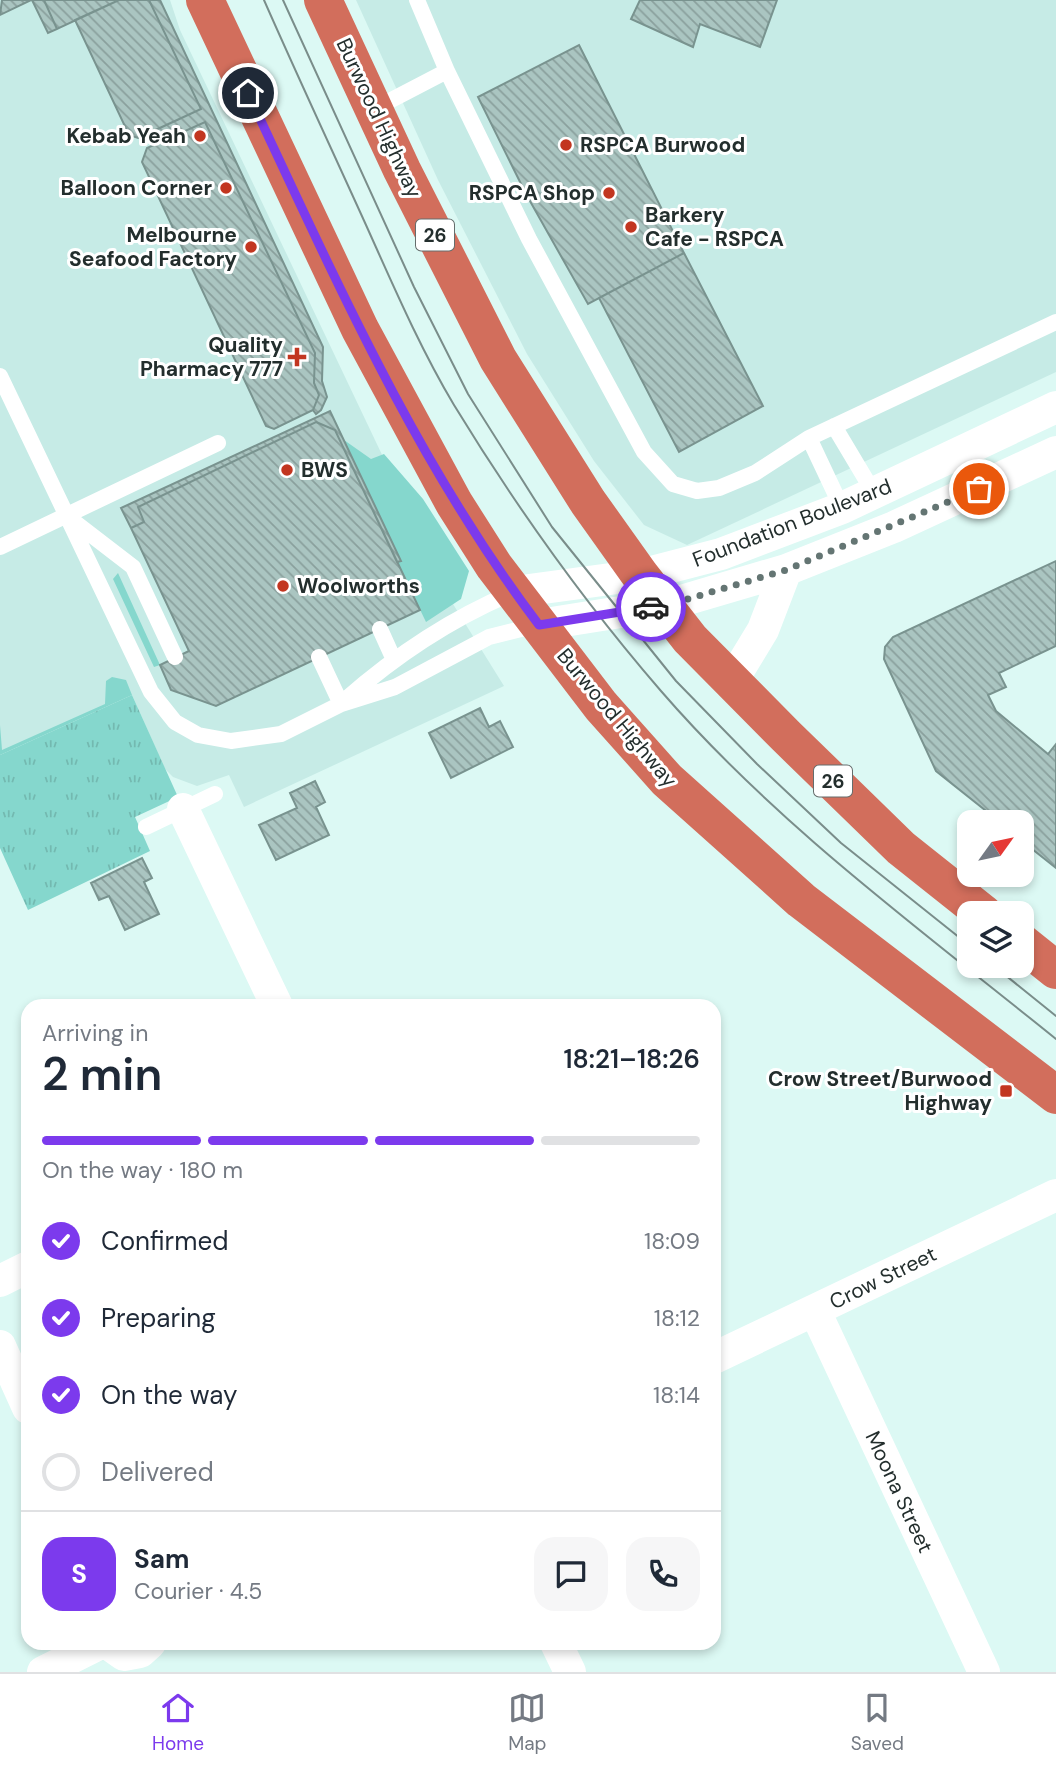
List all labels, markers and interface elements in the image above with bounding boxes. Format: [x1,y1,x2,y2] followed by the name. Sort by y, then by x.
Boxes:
[330,34,428,203] street label: Burwood Highway
[218,63,278,123] pin
[229,74,267,112] icon: home
[66,122,186,150] place label: Kebab Yeah
[192,128,208,144] marker: Kebab Yeah
[580,131,745,159] place label: RSPCA Burwood
[558,137,574,153] marker: RSPCA Burwood
[60,174,212,202] place label: Balloon Corner
[469,179,595,207] place label: RSPCA Shop
[218,180,234,196] marker: Balloon Corner
[601,185,617,201] marker: RSPCA Shop
[645,201,784,253] place label: Barkery Cafe - RSPCA
[416,219,454,250] road number: 26
[623,219,639,235] marker: Barkery Cafe - RSPCA
[69,221,237,273] place label: Melbourne Seafood Factory
[243,239,259,255] marker: Melbourne Seafood Factory
[140,331,283,383] place label: Quality Pharmacy 777
[289,349,305,365] marker: Quality Pharmacy 777
[301,456,348,484] place label: BWS
[949,459,1009,519] pin
[279,462,295,478] marker: BWS
[960,470,998,508] icon: bag
[689,472,895,574] street label: Foundation Boulevard
[297,572,420,600] place label: Woolworths
[616,572,686,642] courier
[275,578,291,594] marker: Woolworths
[632,588,670,626] icon: car
[551,643,684,794] street label: Burwood Highway
[814,766,852,796] road number: 26
[957,810,1034,887] north arrow
[957,810,1034,978] map controls
[957,901,1034,978] button: layers
[42,1018,148,1048] text: Arriving in
[564,1042,700,1076] text: 18:21–18:26
[42,1044,162,1104] text: 2 min
[768,1065,992,1117] place label: Crow Street/Burwood Highway
[998,1083,1014,1099] marker: Crow Street/Burwood Highway
[42,1155,243,1185] text: On the way · 180 m
[42,1222,80,1260] icon: check
[101,1224,228,1258] text: Confirmed
[644,1226,700,1256] text: 18:09
[825,1240,941,1316] street label: Crow Street
[42,1299,80,1337] icon: check
[101,1301,216,1335] text: Preparing
[654,1303,700,1333] text: 18:12
[42,1376,80,1414] icon: check
[101,1378,237,1412] text: On the way
[653,1380,700,1410] text: 18:14
[859,1427,939,1557] street label: Moona Street
[101,1455,214,1489] text: Delivered
[534,1537,608,1611] button: chat
[626,1537,700,1611] button: phone
[134,1542,189,1576] text: Sam
[71,1557,87,1591] text: S
[134,1576,262,1606] text: Courier · 4.5
[152,1689,204,1756] tab: Home
[508,1689,546,1756] tab: Map
[851,1689,904,1756] tab: Saved

